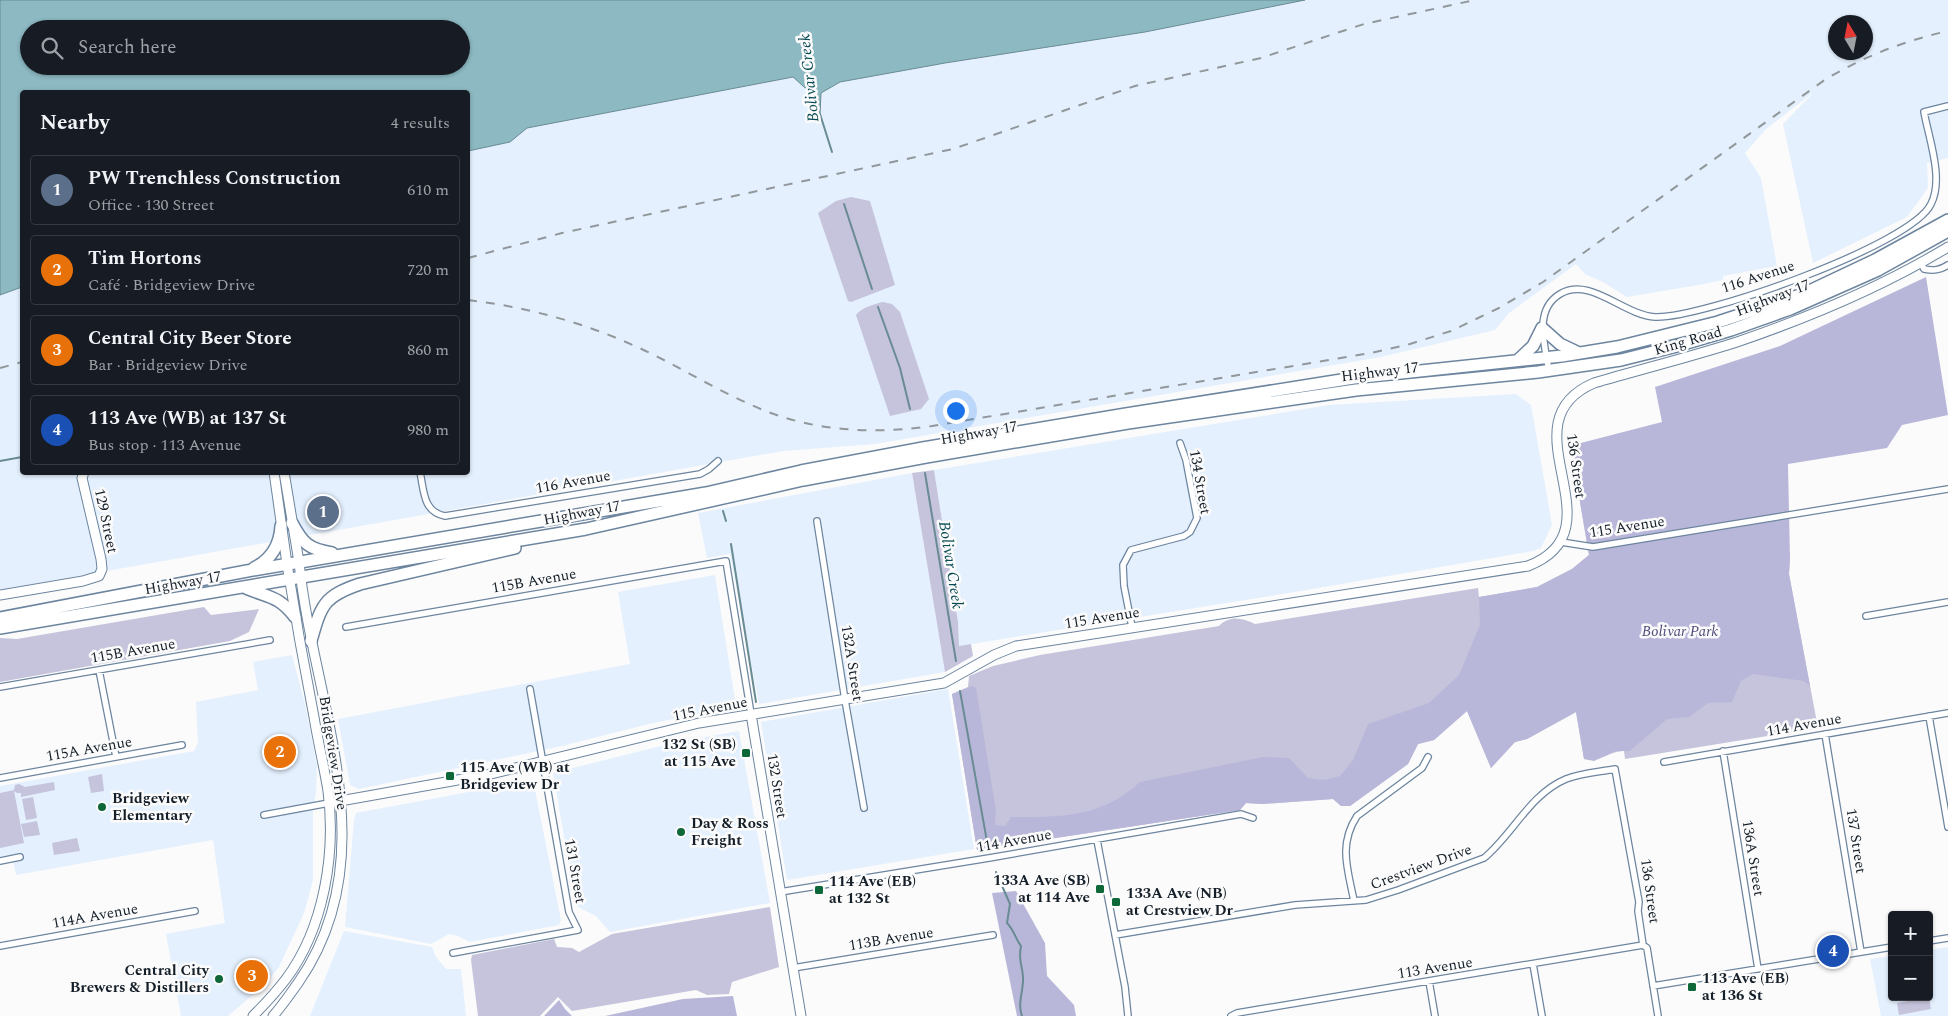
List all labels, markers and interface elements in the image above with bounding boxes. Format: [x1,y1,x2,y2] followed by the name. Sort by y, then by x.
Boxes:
[1828,15,1873,60] north arrow
[20,20,470,75] search box
[792,32,826,123] water label: Bolivar Creek
[78,33,177,62] text: Search here
[38,34,66,62] icon: search
[40,107,110,139] text: Nearby
[391,111,450,135] text: 4 results
[88,164,341,193] text: PW Trenchless Construction
[53,178,61,202] text: 1
[407,178,449,202] text: 610 m
[88,193,214,217] text: Office · 130 Street
[88,244,202,273] text: Tim Hortons
[1718,254,1798,300] street label: 116 Avenue
[53,258,61,282] text: 2
[407,258,449,282] text: 720 m
[88,273,255,297] text: Café · Bridgeview Drive
[1732,273,1814,323] street label: Highway 17
[1651,320,1725,362] street label: King Road
[88,324,292,353] text: Central City Beer Store
[53,338,61,362] text: 3
[407,338,449,362] text: 860 m
[88,353,248,377] text: Bar · Bridgeview Drive
[1340,356,1420,388] street label: Highway 17
[943,398,969,424] your location
[88,404,287,433] text: 113 Ave (WB) at 137 St
[939,415,1019,451] street label: Highway 17
[53,418,61,442] text: 4
[407,418,449,442] text: 980 m
[1560,432,1592,500] street label: 136 Street
[88,433,241,457] text: Bus stop · 113 Avenue
[1183,448,1217,516] street label: 134 Street
[534,464,612,500] street label: 116 Avenue
[88,487,124,555] street label: 129 Street
[307,493,339,531] pin: 1
[542,494,622,532] street label: Highway 17
[1588,510,1666,544] street label: 115 Avenue
[932,519,970,611] water label: Bolivar Creek
[490,562,578,600] street label: 115B Avenue
[143,565,223,601] street label: Highway 17
[1063,601,1141,635] street label: 115 Avenue
[1642,620,1718,643] park label: Bolivar Park
[835,623,869,703] street label: 132A Street
[89,632,177,670] street label: 115B Avenue
[671,690,749,728] street label: 115 Avenue
[313,694,353,812] street label: Bridgeview Drive
[1765,707,1843,743] street label: 114 Avenue
[44,730,134,768] street label: 115A Avenue
[264,733,296,771] pin: 2
[662,733,736,773] place label: 132 St (SB) at 115 Ave
[740,747,752,759] marker: 132 St (SB) at 115 Ave
[761,752,793,820] street label: 132 Street
[460,756,570,796] place label: 115 Ave (WB) at Bridgeview Dr
[444,770,456,782] marker: 115 Ave (WB) at Bridgeview Dr
[112,787,193,827] place label: Bridgeview Elementary
[96,801,108,813] marker: Bridgeview Elementary
[1840,807,1872,875] street label: 137 Street
[691,812,769,852] place label: Day & Ross Freight
[1736,818,1770,898] street label: 136A Street
[975,823,1053,859] street label: 114 Avenue
[675,826,687,838] marker: Day & Ross Freight
[558,837,592,905] street label: 131 Street
[1367,838,1475,896] street label: Crestview Drive
[1634,857,1666,925] street label: 136 Street
[993,869,1090,909] place label: 133A Ave (SB) at 114 Ave
[829,870,916,910] place label: 114 Ave (EB) at 132 St
[1126,882,1233,922] place label: 133A Ave (NB) at Crestview Dr
[1094,883,1106,895] marker: 133A Ave (SB) at 114 Ave
[813,884,825,896] marker: 114 Ave (EB) at 132 St
[1110,896,1122,908] marker: 133A Ave (NB) at Crestview Dr
[50,897,140,935] street label: 114A Avenue
[1888,911,1933,1001] map controls
[1888,911,1933,956] button: +
[847,921,935,957] street label: 113B Avenue
[1817,932,1849,970] pin: 4
[1396,951,1474,985] street label: 113 Avenue
[1888,956,1933,1001] button: −
[236,957,268,995] pin: 3
[70,959,210,999] place label: Central City Brewers & Distillers
[1702,967,1789,1007] place label: 113 Ave (EB) at 136 St
[213,973,225,985] marker: Central City Brewers & Distillers
[1686,981,1698,993] marker: 113 Ave (EB) at 136 St

